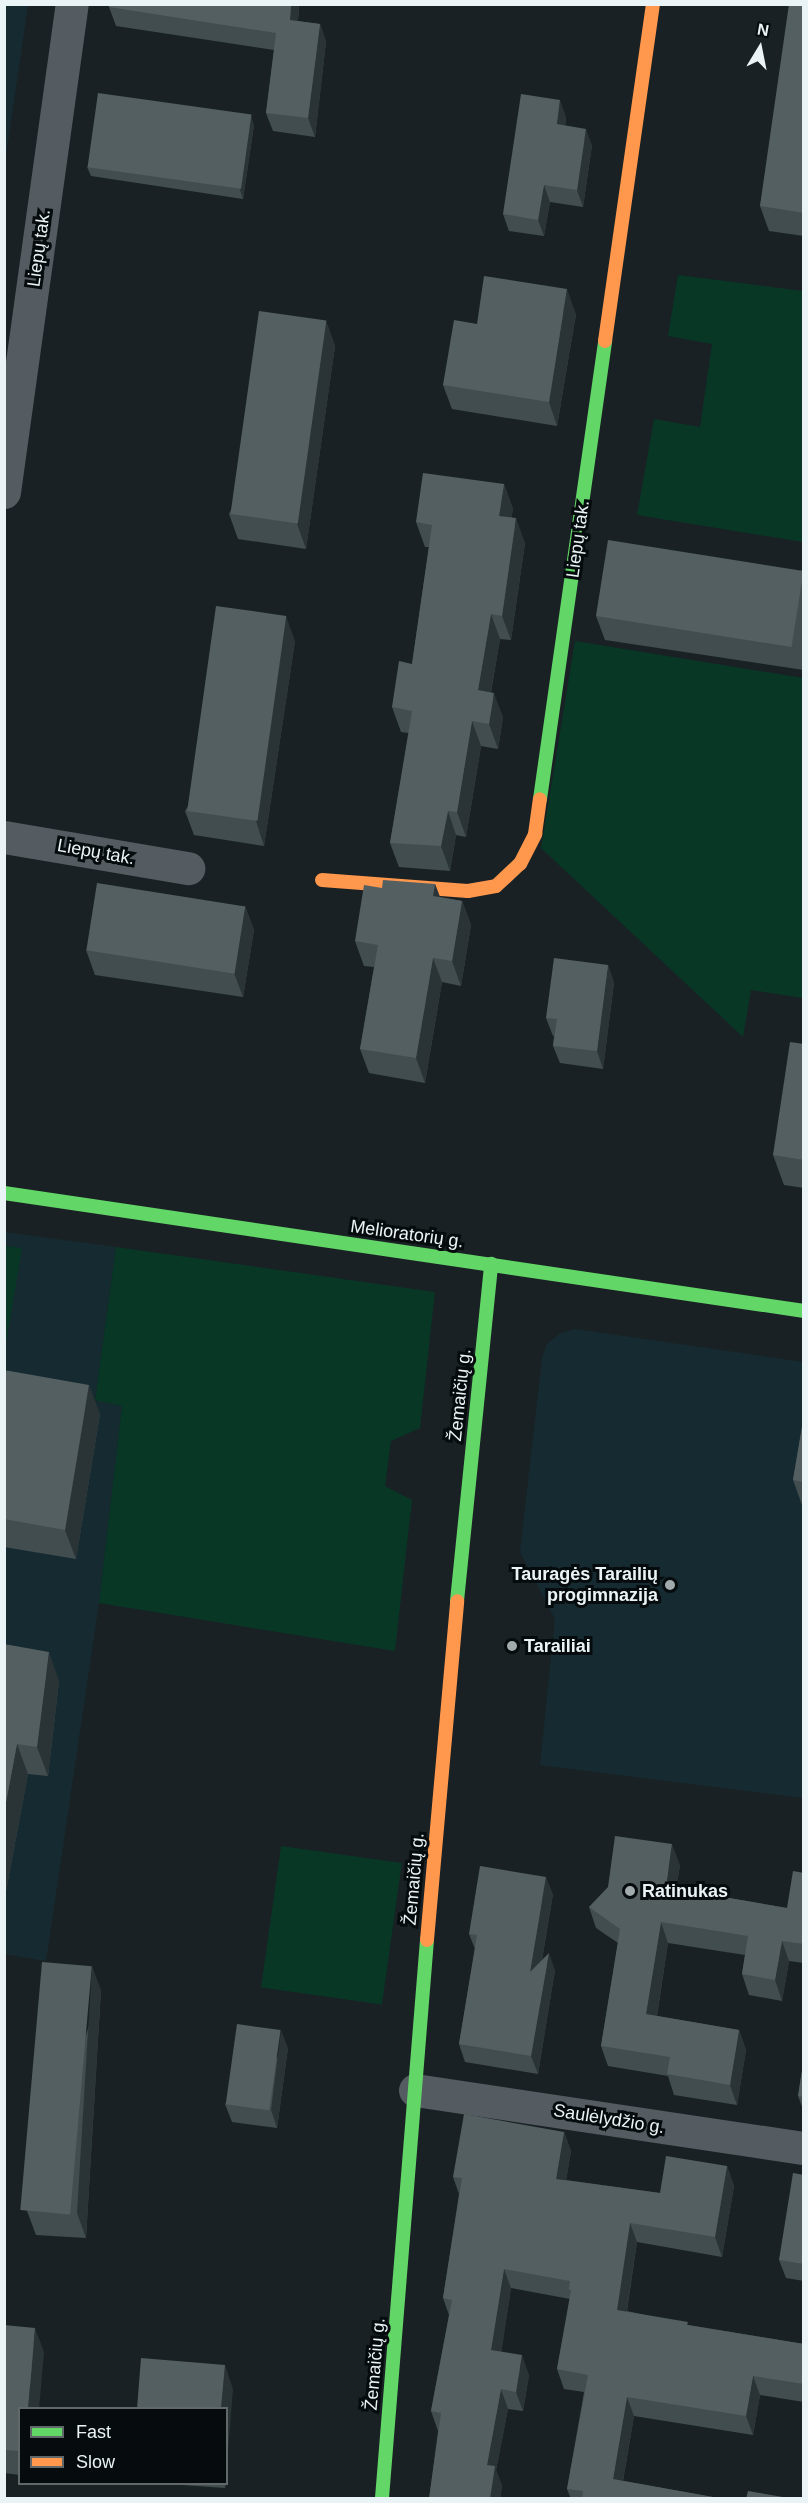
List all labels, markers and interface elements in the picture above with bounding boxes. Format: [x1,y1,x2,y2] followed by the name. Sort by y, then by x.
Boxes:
[730,18,790,78] north arrow
[756,20,770,39] text: N
[23,208,55,288] street label: Liepų tak.
[562,499,594,579] street label: Liepų tak.
[56,835,136,869] street label: Liepų tak.
[349,1215,465,1253] street label: Melioratorių g.
[444,1348,476,1442] street label: Žemaičių g.
[512,1564,658,1606] place label: Tauragės Tarailių progimnazija
[663,1578,677,1592] marker: Tauragės Tarailių progimnazija
[524,1635,591,1657] place label: Tarailiai
[505,1639,519,1653] marker: Tarailiai
[399,1832,429,1926] street label: Žemaičių g.
[642,1880,728,1902] place label: Ratinukas
[623,1884,637,1898] marker: Ratinukas
[552,2100,666,2138] street label: Saulėlydžio g.
[360,2317,390,2411] street label: Žemaičių g.
[18,2407,228,2485] legend
[76,2422,111,2442] text: Fast
[76,2452,115,2472] text: Slow

